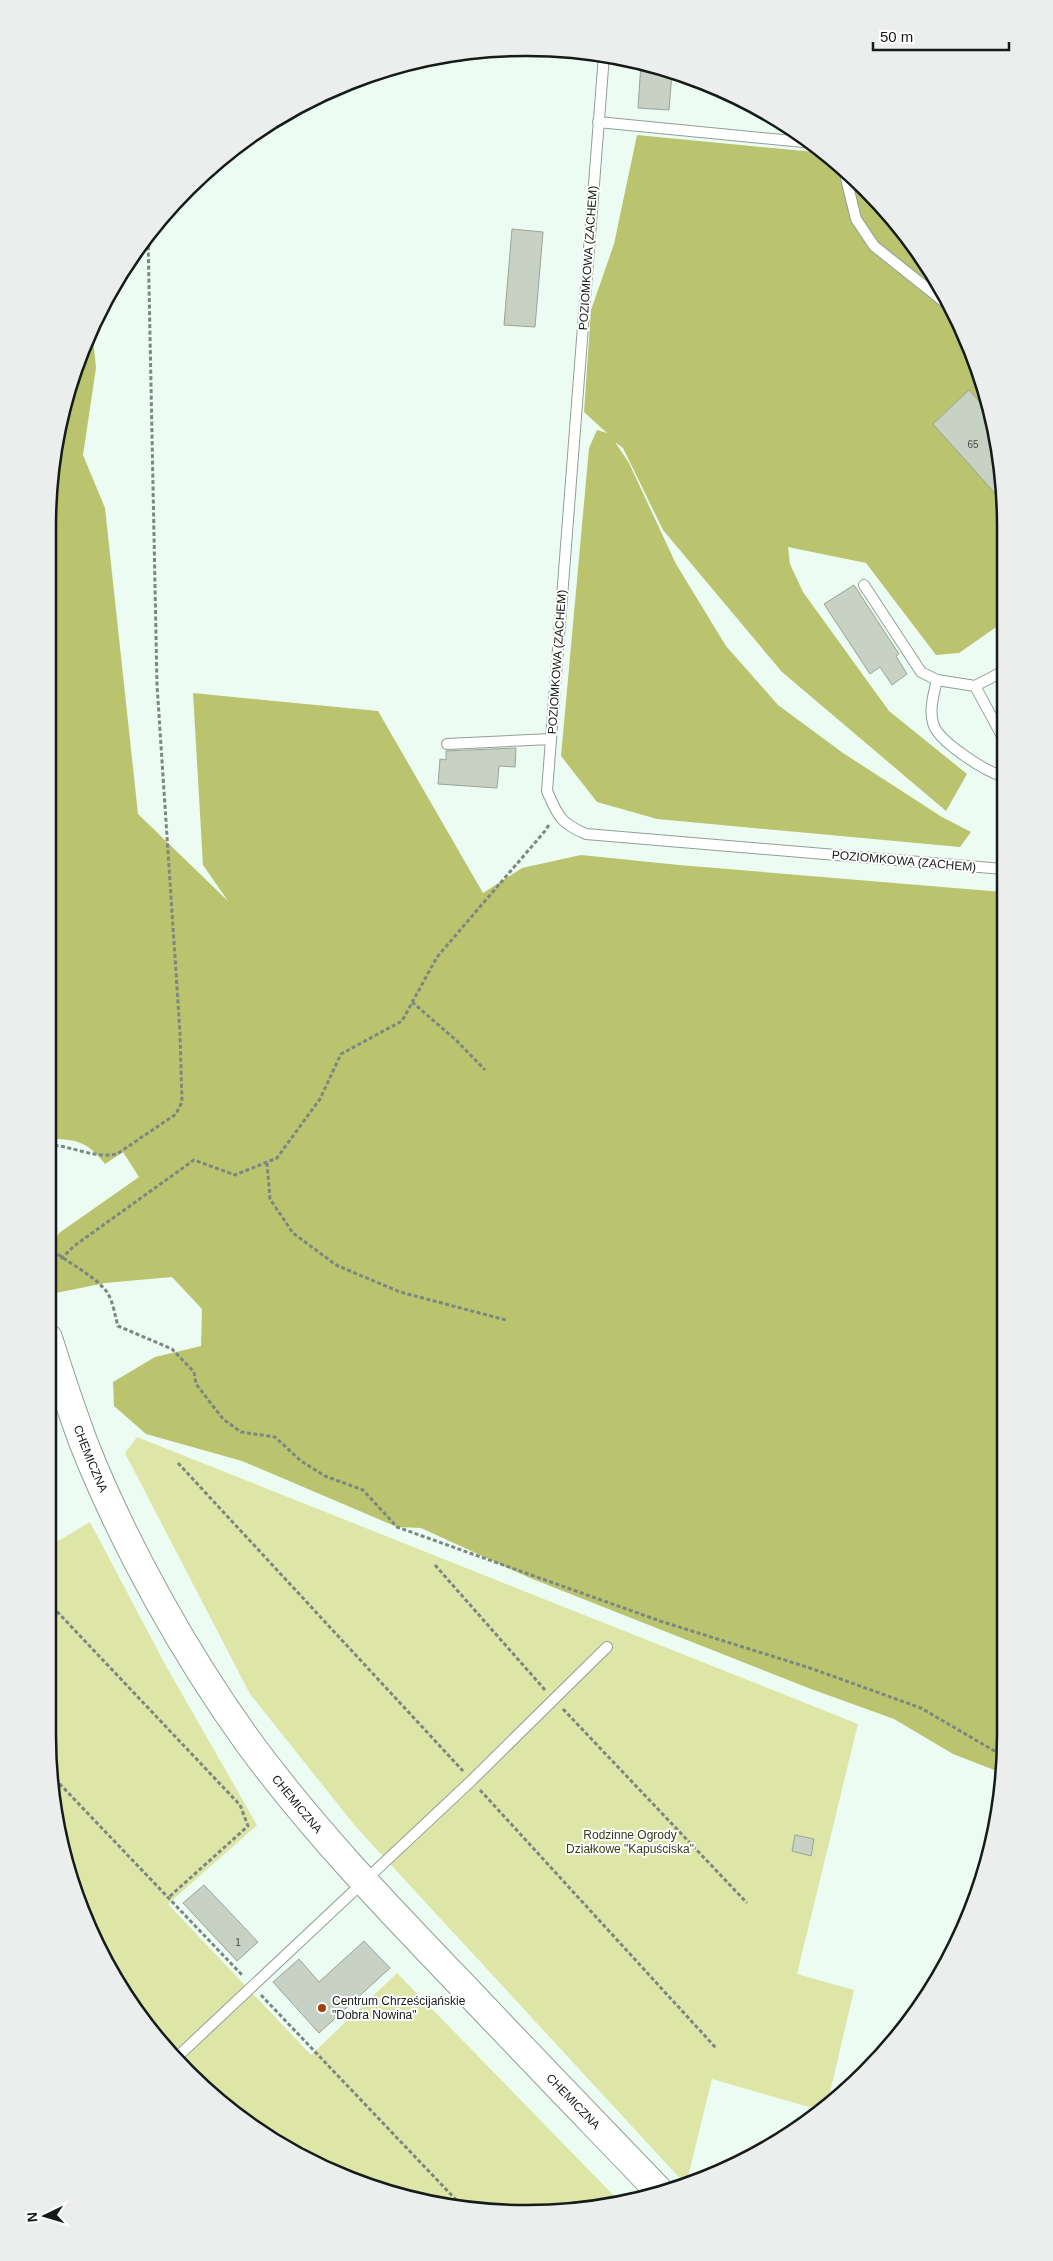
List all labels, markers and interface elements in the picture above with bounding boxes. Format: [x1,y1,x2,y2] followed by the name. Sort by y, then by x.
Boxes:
[873,20,1009,52] scale bar
[880,28,913,45] text: 50 m
[576,185,600,331] street label: POZIOMKOWA (ZACHEM)
[967,439,979,450] house number: 65
[545,589,569,735] street label: POZIOMKOWA (ZACHEM)
[831,848,977,874] street label: POZIOMKOWA (ZACHEM)
[71,1423,111,1494] street label: CHEMICZNA
[269,1772,325,1836] street label: CHEMICZNA
[566,1828,694,1856] park label: Rodzinne Ogrody Działkowe "Kapuściska"
[235,1937,241,1948] house number: 1
[332,1994,466,2022] place label: Centrum Chrześcijańskie "Dobra Nowina"
[316,2002,328,2014] marker: Centrum Chrześcijańskie "Dobra Nowina"
[543,2071,603,2132] street label: CHEMICZNA
[20,2191,70,2241] north arrow
[24,2211,40,2223] text: N

